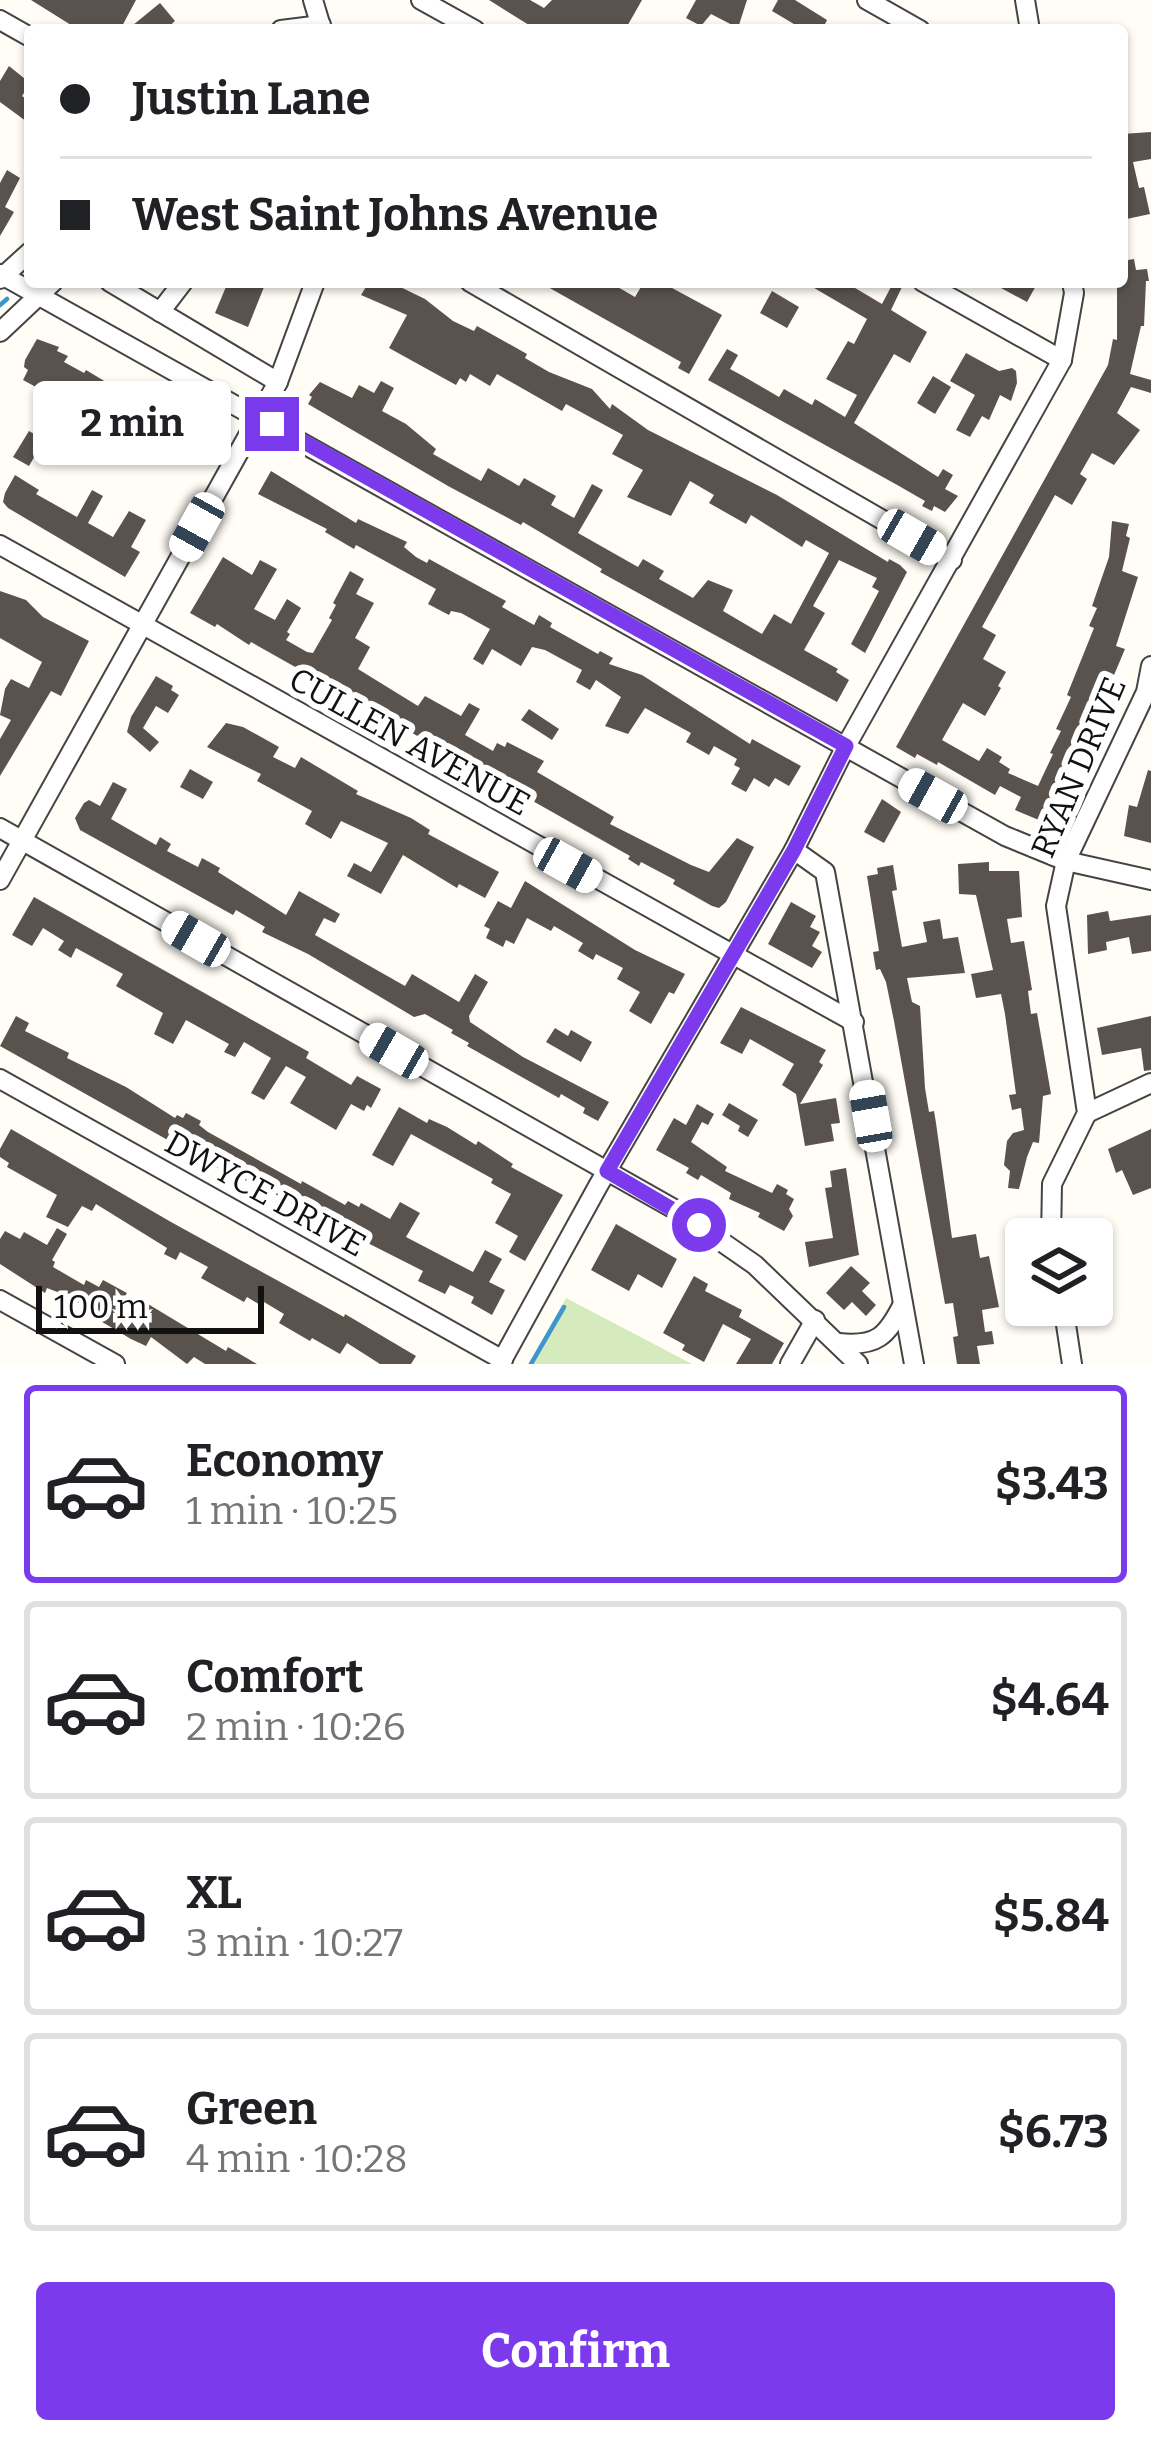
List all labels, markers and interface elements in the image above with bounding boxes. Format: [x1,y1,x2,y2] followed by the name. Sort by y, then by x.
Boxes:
[132,72,370,126] text: Justin Lane
[132,188,658,242] text: West Saint Johns Avenue
[32,382,230,466] callout: 2 min
[245,397,299,451] route end
[80,400,184,446] text: 2 min
[164,487,230,567] car
[872,503,952,571] car
[282,659,537,825] street label: CULLEN AVENUE
[1023,671,1135,864] street label: RYAN DRIVE
[893,763,973,829] car
[528,832,608,898] car
[156,905,236,973] car
[354,1017,434,1085] car
[847,1077,895,1155] car
[158,1122,373,1265] street label: DWYCE DRIVE
[672,1198,726,1252] route start
[1005,1218,1113,1326] map controls
[1005,1218,1113,1326] button: layers
[36,1280,264,1333] scale bar
[54,1287,148,1327] text: 100 m
[42,1430,150,1538] icon: car
[186,1434,383,1488] text: Economy
[995,1457,1109,1511] text: $3.43
[186,1488,398,1534] text: 1 min · 10:25
[42,1646,150,1754] icon: car
[186,1650,364,1704] text: Comfort
[991,1673,1109,1727] text: $4.64
[186,1704,406,1750] text: 2 min · 10:26
[42,1862,150,1970] icon: car
[186,1866,242,1920] text: XL
[993,1889,1109,1943] text: $5.84
[186,1920,403,1966] text: 3 min · 10:27
[42,2078,150,2186] icon: car
[186,2082,317,2136] text: Green
[998,2105,1109,2159] text: $6.73
[186,2136,408,2182] text: 4 min · 10:28
[36,2282,1115,2420] button: Confirm

